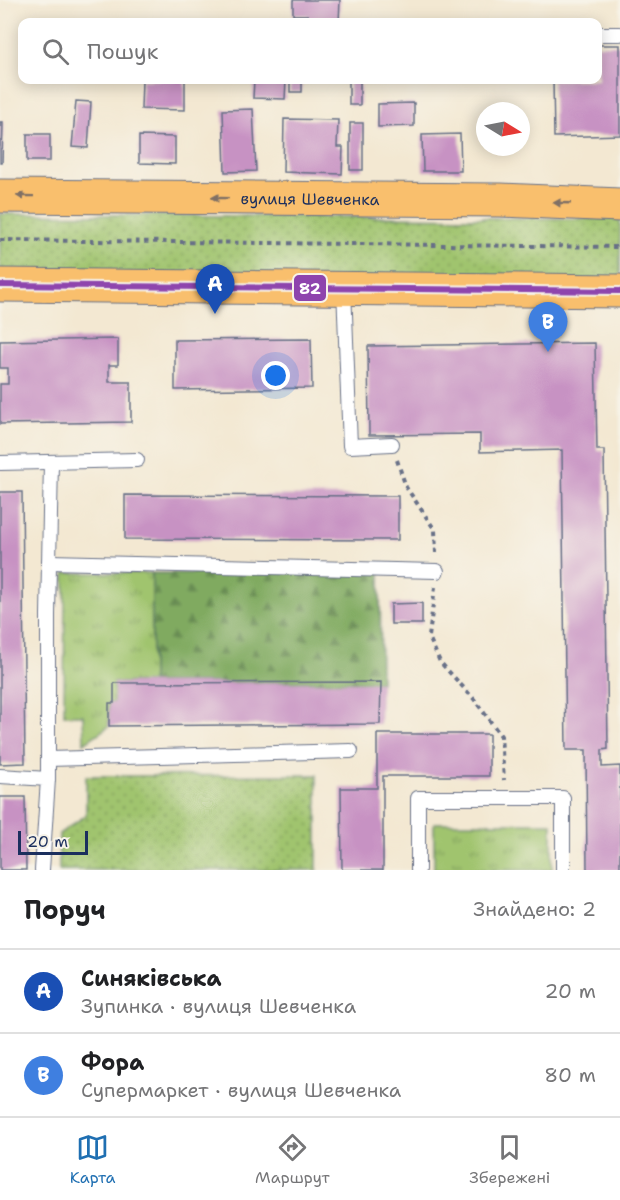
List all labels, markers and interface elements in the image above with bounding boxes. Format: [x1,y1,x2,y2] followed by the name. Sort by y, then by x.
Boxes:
[18,18,602,84] search box
[39,35,72,68] icon: search
[87,37,158,66] text: Пошук
[476,102,530,156] north arrow
[240,187,380,210] street label: вулиця Шевченка
[15,191,34,201] one-way arrow
[210,193,229,203] one-way arrow
[552,198,571,207] one-way arrow
[196,264,234,314] pin: A
[293,274,327,302] line badge: 82
[299,278,321,299] text: 82
[528,302,568,352] pin: B
[261,361,290,390] your location
[18,828,88,856] scale bar
[27,831,68,852] text: 20 m
[24,892,106,927] text: Поруч
[473,896,596,922] text: Знайдено: 2
[81,964,222,993] text: Синяківська
[36,978,51,1004] text: A
[545,978,596,1004] text: 20 m
[81,993,356,1019] text: Зупинка · вулиця Шевченка
[81,1048,144,1077] text: Фора
[37,1062,50,1088] text: B
[544,1062,596,1088] text: 80 m
[81,1077,401,1103] text: Супермаркет · вулиця Шевченка
[70,1131,116,1188] tab: Карта
[255,1131,330,1188] tab: Маршрут
[469,1131,550,1188] tab: Збережені

